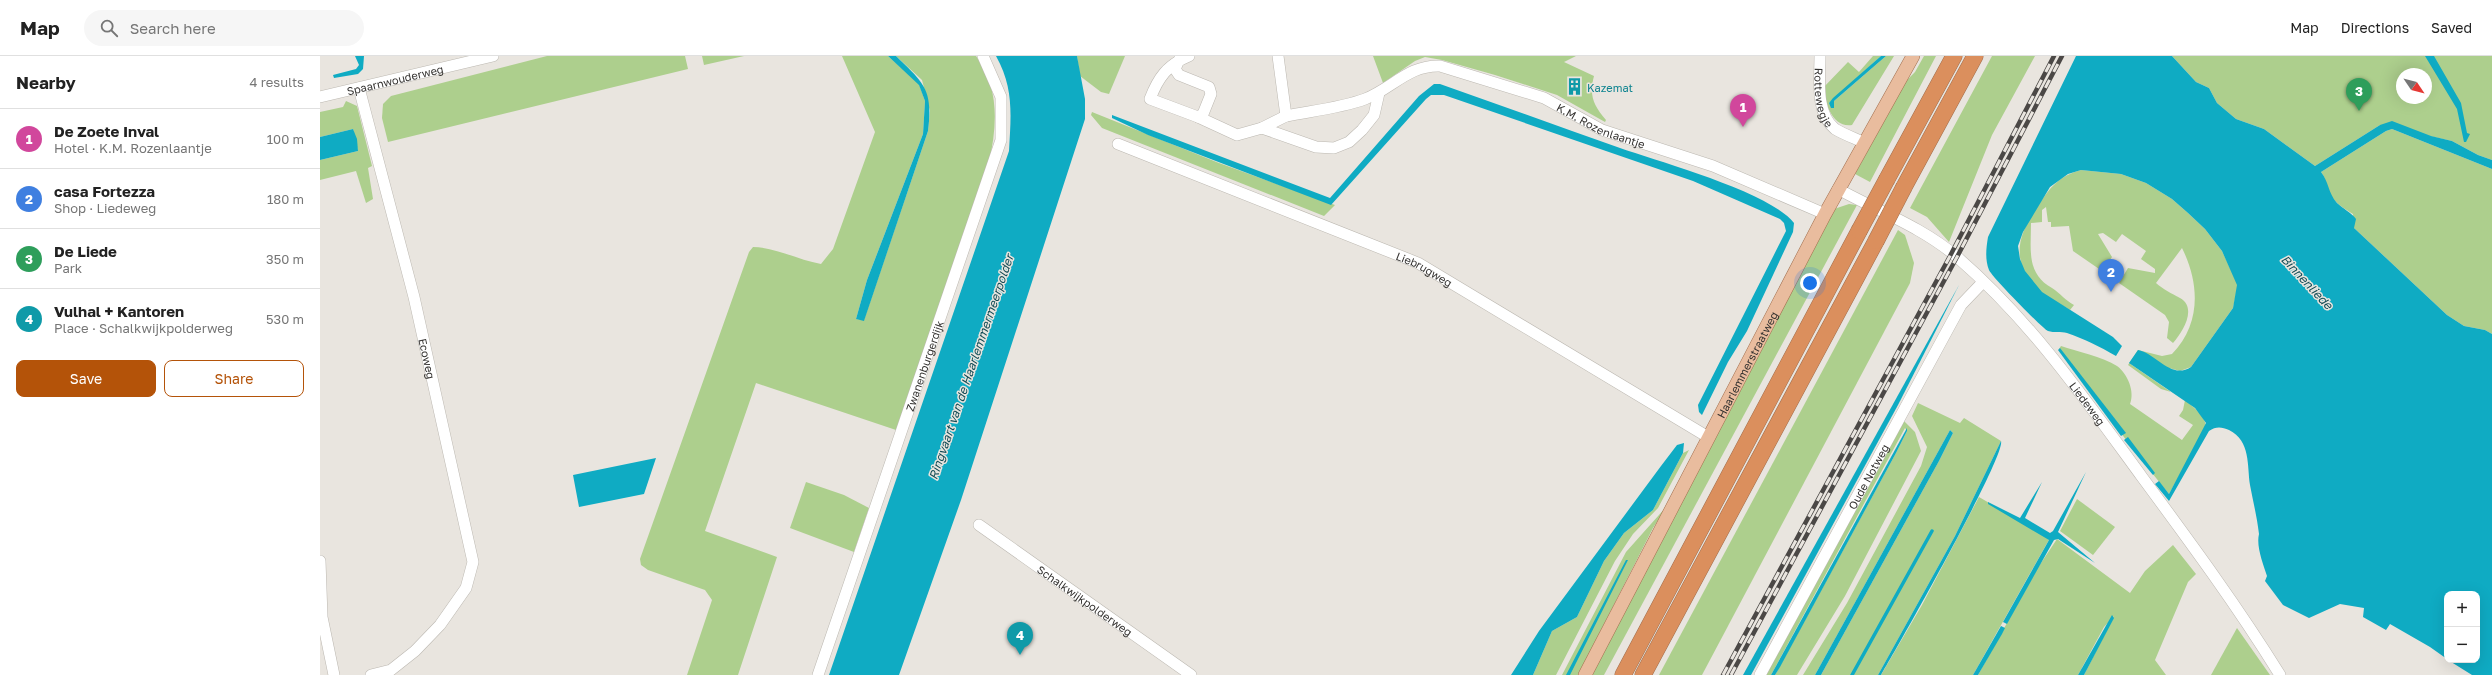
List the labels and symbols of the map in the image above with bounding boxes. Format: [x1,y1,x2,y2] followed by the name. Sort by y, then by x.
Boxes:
[345,62,445,97] street label: Spaarnwouderweg
[1813,68,1836,130] street label: Rottewegje
[2396,68,2432,104] north arrow
[1564,77,1584,97] building icon: Kazemat
[2346,78,2372,111] pin: 3
[1587,81,1633,94] place label: Kazemat
[1730,94,1756,127] pin: 1
[1555,100,1647,150] street label: K.M. Rozenlaantje
[1394,249,1455,289] street label: Liebrugweg
[925,250,1017,482] water label: Ringvaart van de Haarlemmermeerpolder
[2278,252,2337,313] water label: Binnenliede
[2098,259,2124,292] pin: 2
[1800,273,1820,293] your location
[1714,309,1780,420] street label: Haarlemmerstraatweg
[902,319,945,413] street label: Zwanenburgerdijk
[417,337,438,380] street label: Ecoweg
[2067,379,2108,427] street label: Liedeweg
[1845,442,1891,511] street label: Oude Notweg
[1035,562,1135,638] street label: Schalkwijkpolderweg
[1007,622,1033,655] pin: 4

